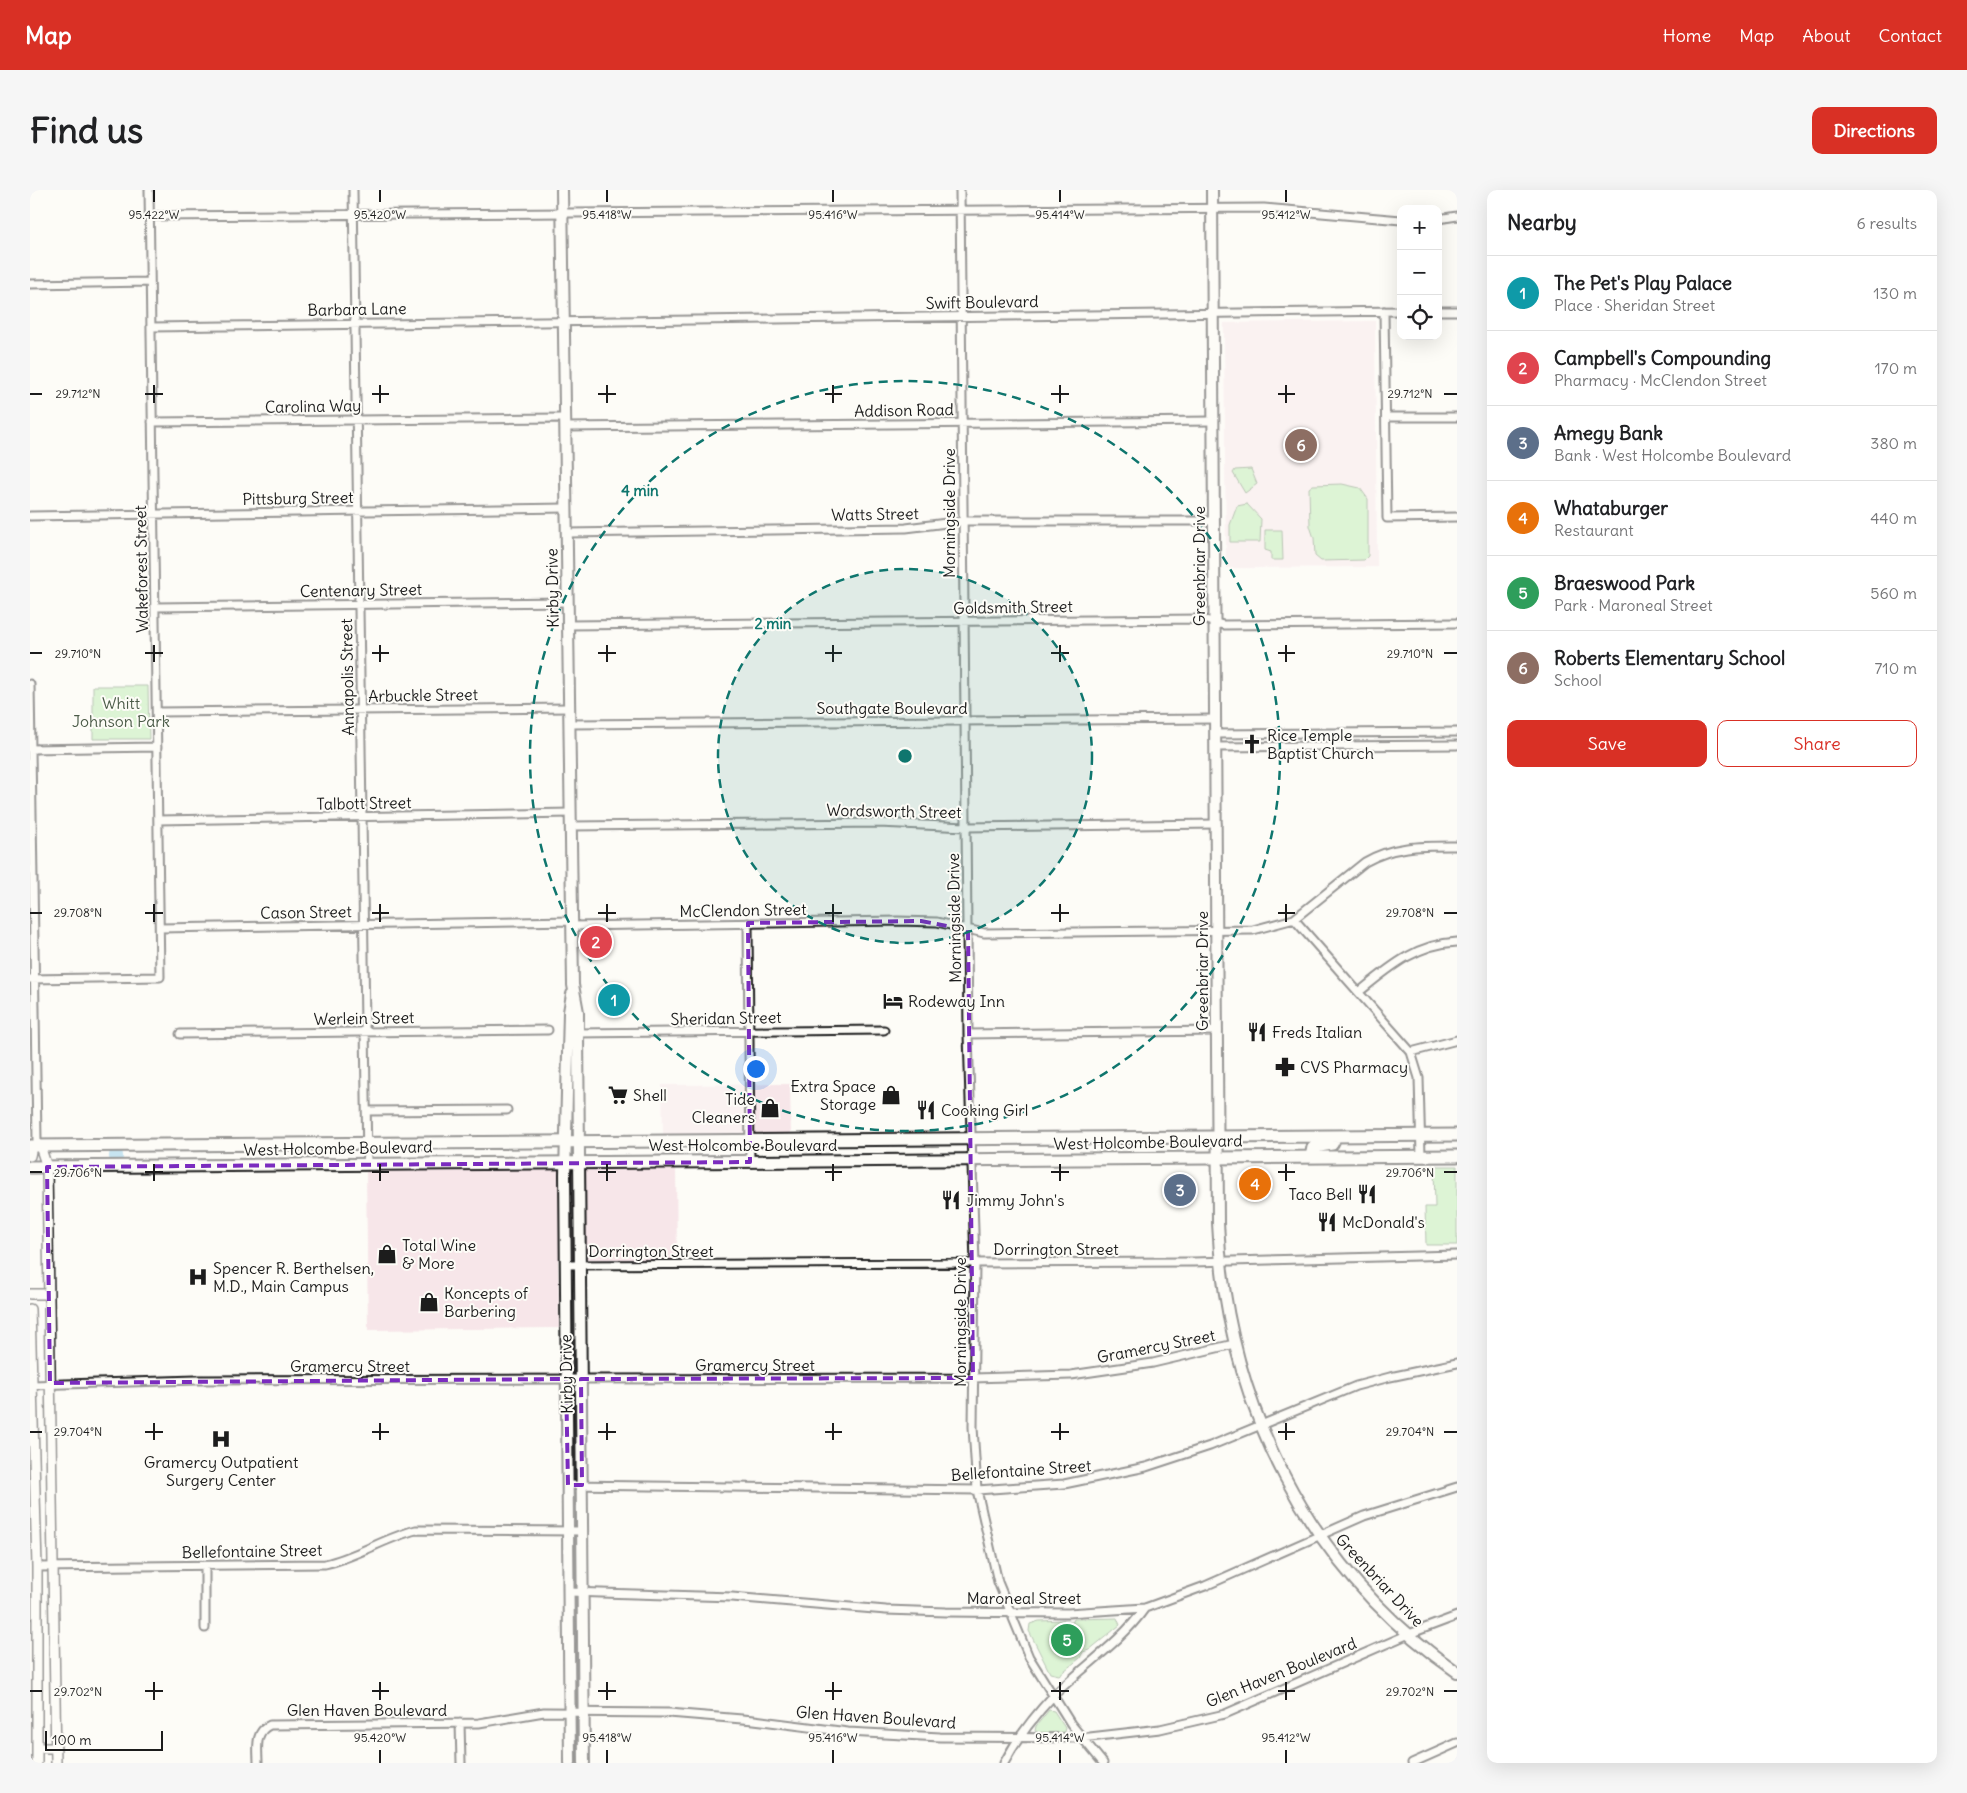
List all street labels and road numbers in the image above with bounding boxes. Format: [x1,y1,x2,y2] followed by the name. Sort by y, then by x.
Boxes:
[925,291,1039,313] street label: Swift Boulevard
[307,298,407,320] street label: Barbara Lane
[265,395,361,417] street label: Carolina Way
[854,399,954,421] street label: Addison Road
[939,448,959,578] street label: Morningside Drive
[242,487,354,509] street label: Pittsburg Street
[831,503,920,525] street label: Watts Street
[130,504,152,633] street label: Wakeforest Street
[1189,506,1209,626] street label: Greenbriar Drive
[541,548,563,628] street label: Kirby Drive
[300,579,423,601] street label: Centenary Street
[953,596,1074,618] street label: Goldsmith Street
[336,618,358,736] street label: Annapolis Street
[368,684,479,706] street label: Arbuckle Street
[816,698,968,718] street label: Southgate Boulevard
[316,792,412,814] street label: Talbott Street
[826,800,962,822] street label: Wordsworth Street
[943,853,965,983] street label: Morningside Drive
[679,899,807,921] street label: McClendon Street
[260,901,353,923] street label: Cason Street
[1192,911,1212,1031] street label: Greenbriar Drive
[313,1007,415,1029] street label: Werlein Street
[670,1007,782,1029] street label: Sheridan Street
[1053,1130,1243,1154] street label: West Holcombe Boulevard
[648,1135,838,1155] street label: West Holcombe Boulevard
[243,1136,433,1160] street label: West Holcombe Boulevard
[993,1239,1119,1259] street label: Dorrington Street
[588,1241,714,1261] street label: Dorrington Street
[950,1257,970,1387] street label: Morningside Drive
[1095,1325,1217,1367] street label: Gramercy Street
[555,1334,577,1414] street label: Kirby Drive
[695,1355,816,1375] street label: Gramercy Street
[290,1356,411,1376] street label: Gramercy Street
[950,1455,1092,1485] street label: Bellefontaine Street
[1332,1529,1428,1631] street label: Greenbriar Drive
[182,1540,323,1562] street label: Bellefontaine Street
[967,1588,1082,1608] street label: Maroneal Street
[1203,1633,1359,1711] street label: Glen Haven Boulevard
[287,1700,447,1720] street label: Glen Haven Boulevard
[795,1701,957,1733] street label: Glen Haven Boulevard

